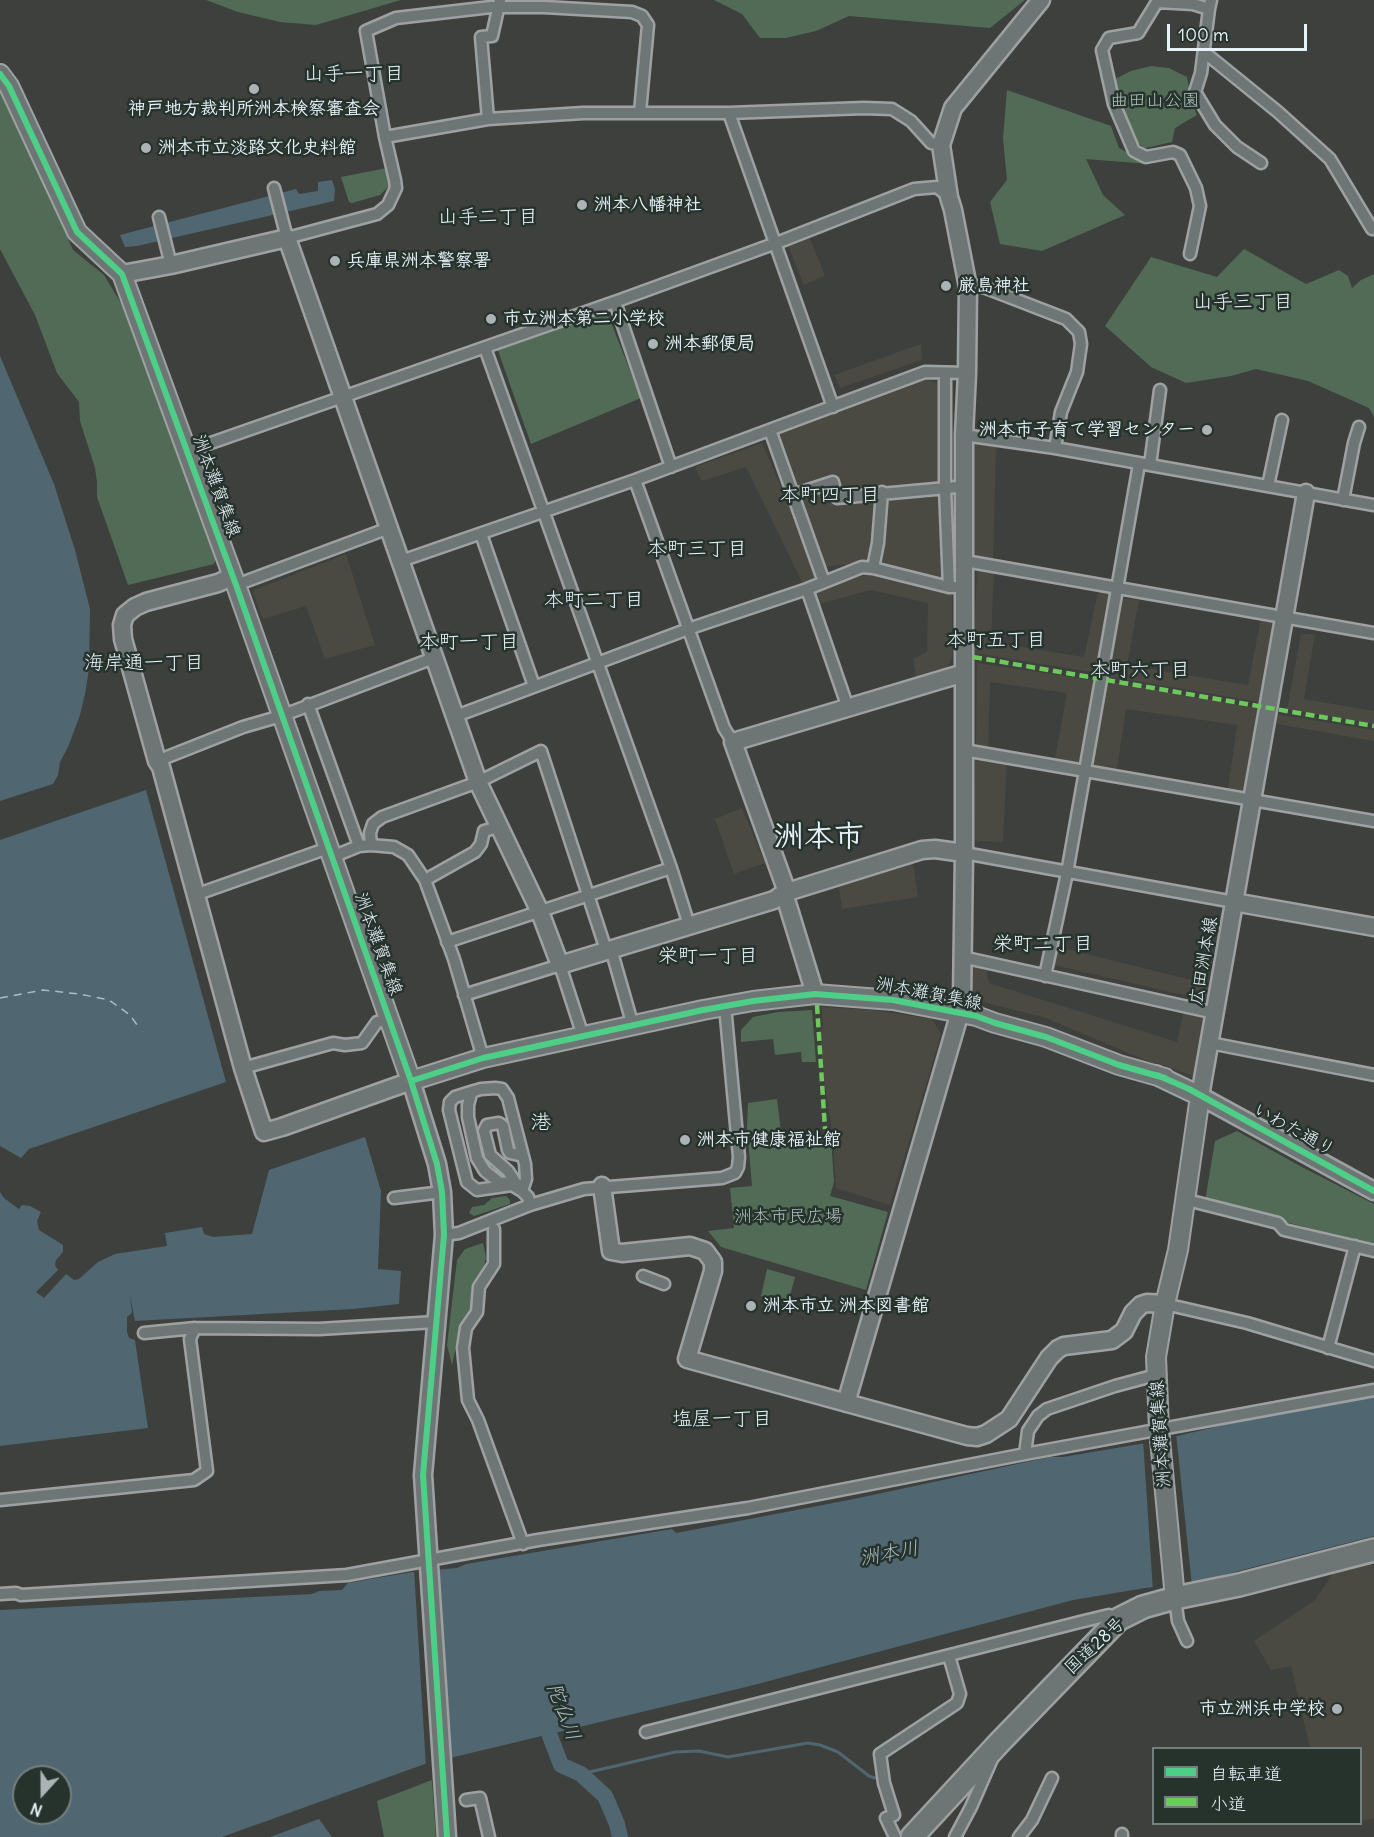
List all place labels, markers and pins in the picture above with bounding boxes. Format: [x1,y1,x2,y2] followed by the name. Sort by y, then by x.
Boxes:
[247,82,261,96] marker: 神戸地方裁判所洲本検察審査会
[128,98,380,120] place label: 神戸地方裁判所洲本検察審査会
[158,137,356,159] place label: 洲本市立淡路文化史料館
[139,141,153,155] marker: 洲本市立淡路文化史料館
[594,194,702,216] place label: 洲本八幡神社
[575,198,589,212] marker: 洲本八幡神社
[347,250,491,272] place label: 兵庫県洲本警察署
[328,254,342,268] marker: 兵庫県洲本警察署
[958,275,1030,297] place label: 厳島神社
[939,279,953,293] marker: 厳島神社
[503,308,665,330] place label: 市立洲本第二小学校
[484,312,498,326] marker: 市立洲本第二小学校
[665,333,755,355] place label: 洲本郵便局
[646,337,660,351] marker: 洲本郵便局
[979,419,1195,441] place label: 洲本市子育て学習センター
[1200,423,1214,437] marker: 洲本市子育て学習センター
[697,1129,841,1151] place label: 洲本市健康福祉館
[678,1133,692,1147] marker: 洲本市健康福祉館
[763,1295,929,1317] place label: 洲本市立 洲本図書館
[744,1299,758,1313] marker: 洲本市立 洲本図書館
[1199,1698,1325,1720] place label: 市立洲浜中学校
[1330,1702,1344,1716] marker: 市立洲浜中学校

